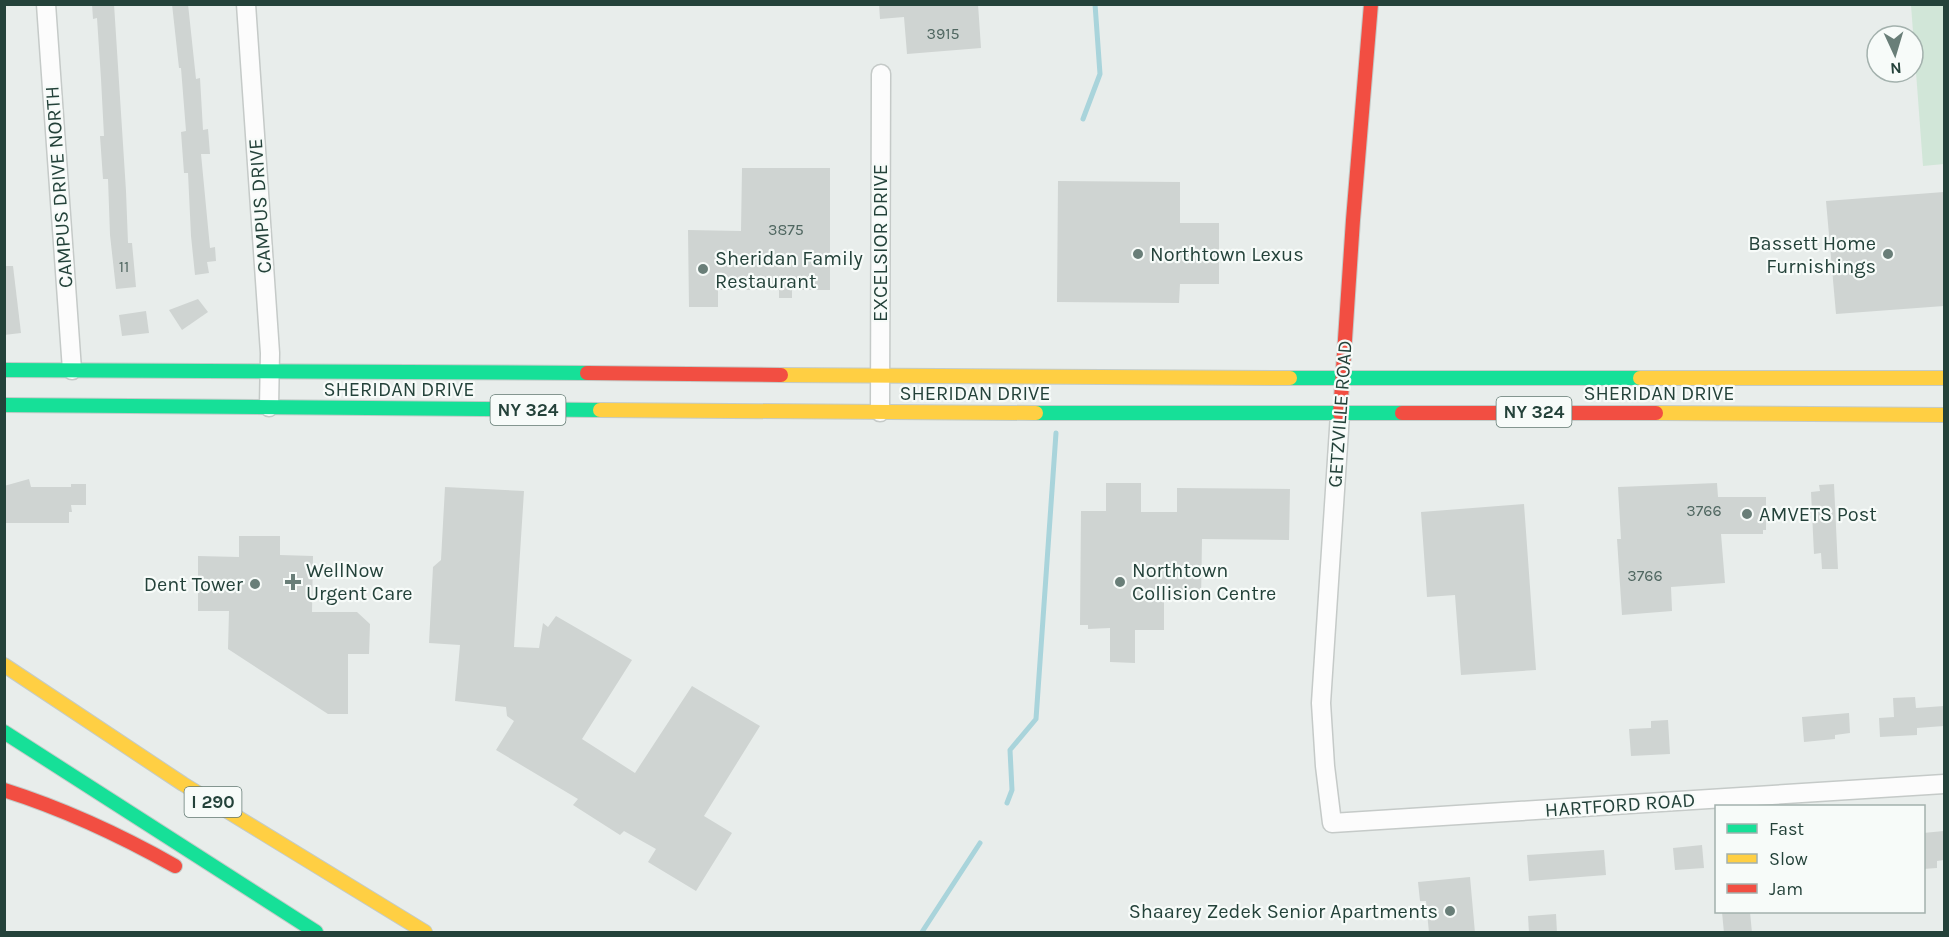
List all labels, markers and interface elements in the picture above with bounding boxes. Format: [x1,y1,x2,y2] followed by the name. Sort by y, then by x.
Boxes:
[926,24,960,43] house number: 3915
[1865,24,1925,84] north arrow
[1890,59,1902,78] text: N
[40,85,78,289] street label: CAMPUS DRIVE NORTH
[244,138,276,274] street label: CAMPUS DRIVE
[869,164,892,322] street label: EXCELSIOR DRIVE
[768,220,804,239] house number: 3875
[1748,232,1876,278] place label: Bassett Home Furnishings
[1150,243,1304,266] place label: Northtown Lexus
[715,247,863,293] place label: Sheridan Family Restaurant
[1131,247,1145,261] marker: Northtown Lexus
[1881,247,1895,261] marker: Bassett Home Furnishings
[119,257,129,276] house number: 11
[696,262,710,276] marker: Sheridan Family Restaurant
[1323,340,1357,488] street label: GETZVILLE ROAD
[323,378,475,401] street label: SHERIDAN DRIVE
[899,382,1051,405] street label: SHERIDAN DRIVE
[1583,382,1735,405] street label: SHERIDAN DRIVE
[490,395,566,425] road number: NY 324
[1496,397,1571,427] road number: NY 324
[1686,501,1722,520] house number: 3766
[1759,503,1877,526] place label: AMVETS Post
[1740,507,1754,521] marker: AMVETS Post
[306,559,413,605] place label: WellNow Urgent Care
[1132,559,1276,605] place label: Northtown Collision Centre
[1627,566,1663,585] house number: 3766
[144,573,244,596] place label: Dent Tower
[284,573,302,591] marker: WellNow Urgent Care
[1113,575,1127,589] marker: Northtown Collision Centre
[248,577,262,591] marker: Dent Tower
[184,787,242,817] road number: I 290
[1544,788,1696,822] street label: HARTFORD ROAD
[1715,805,1925,913] legend
[1769,818,1804,840] text: Fast
[1769,848,1808,870] text: Slow
[1769,878,1803,900] text: Jam
[1129,900,1438,923] place label: Shaarey Zedek Senior Apartments
[1443,904,1457,918] marker: Shaarey Zedek Senior Apartments

